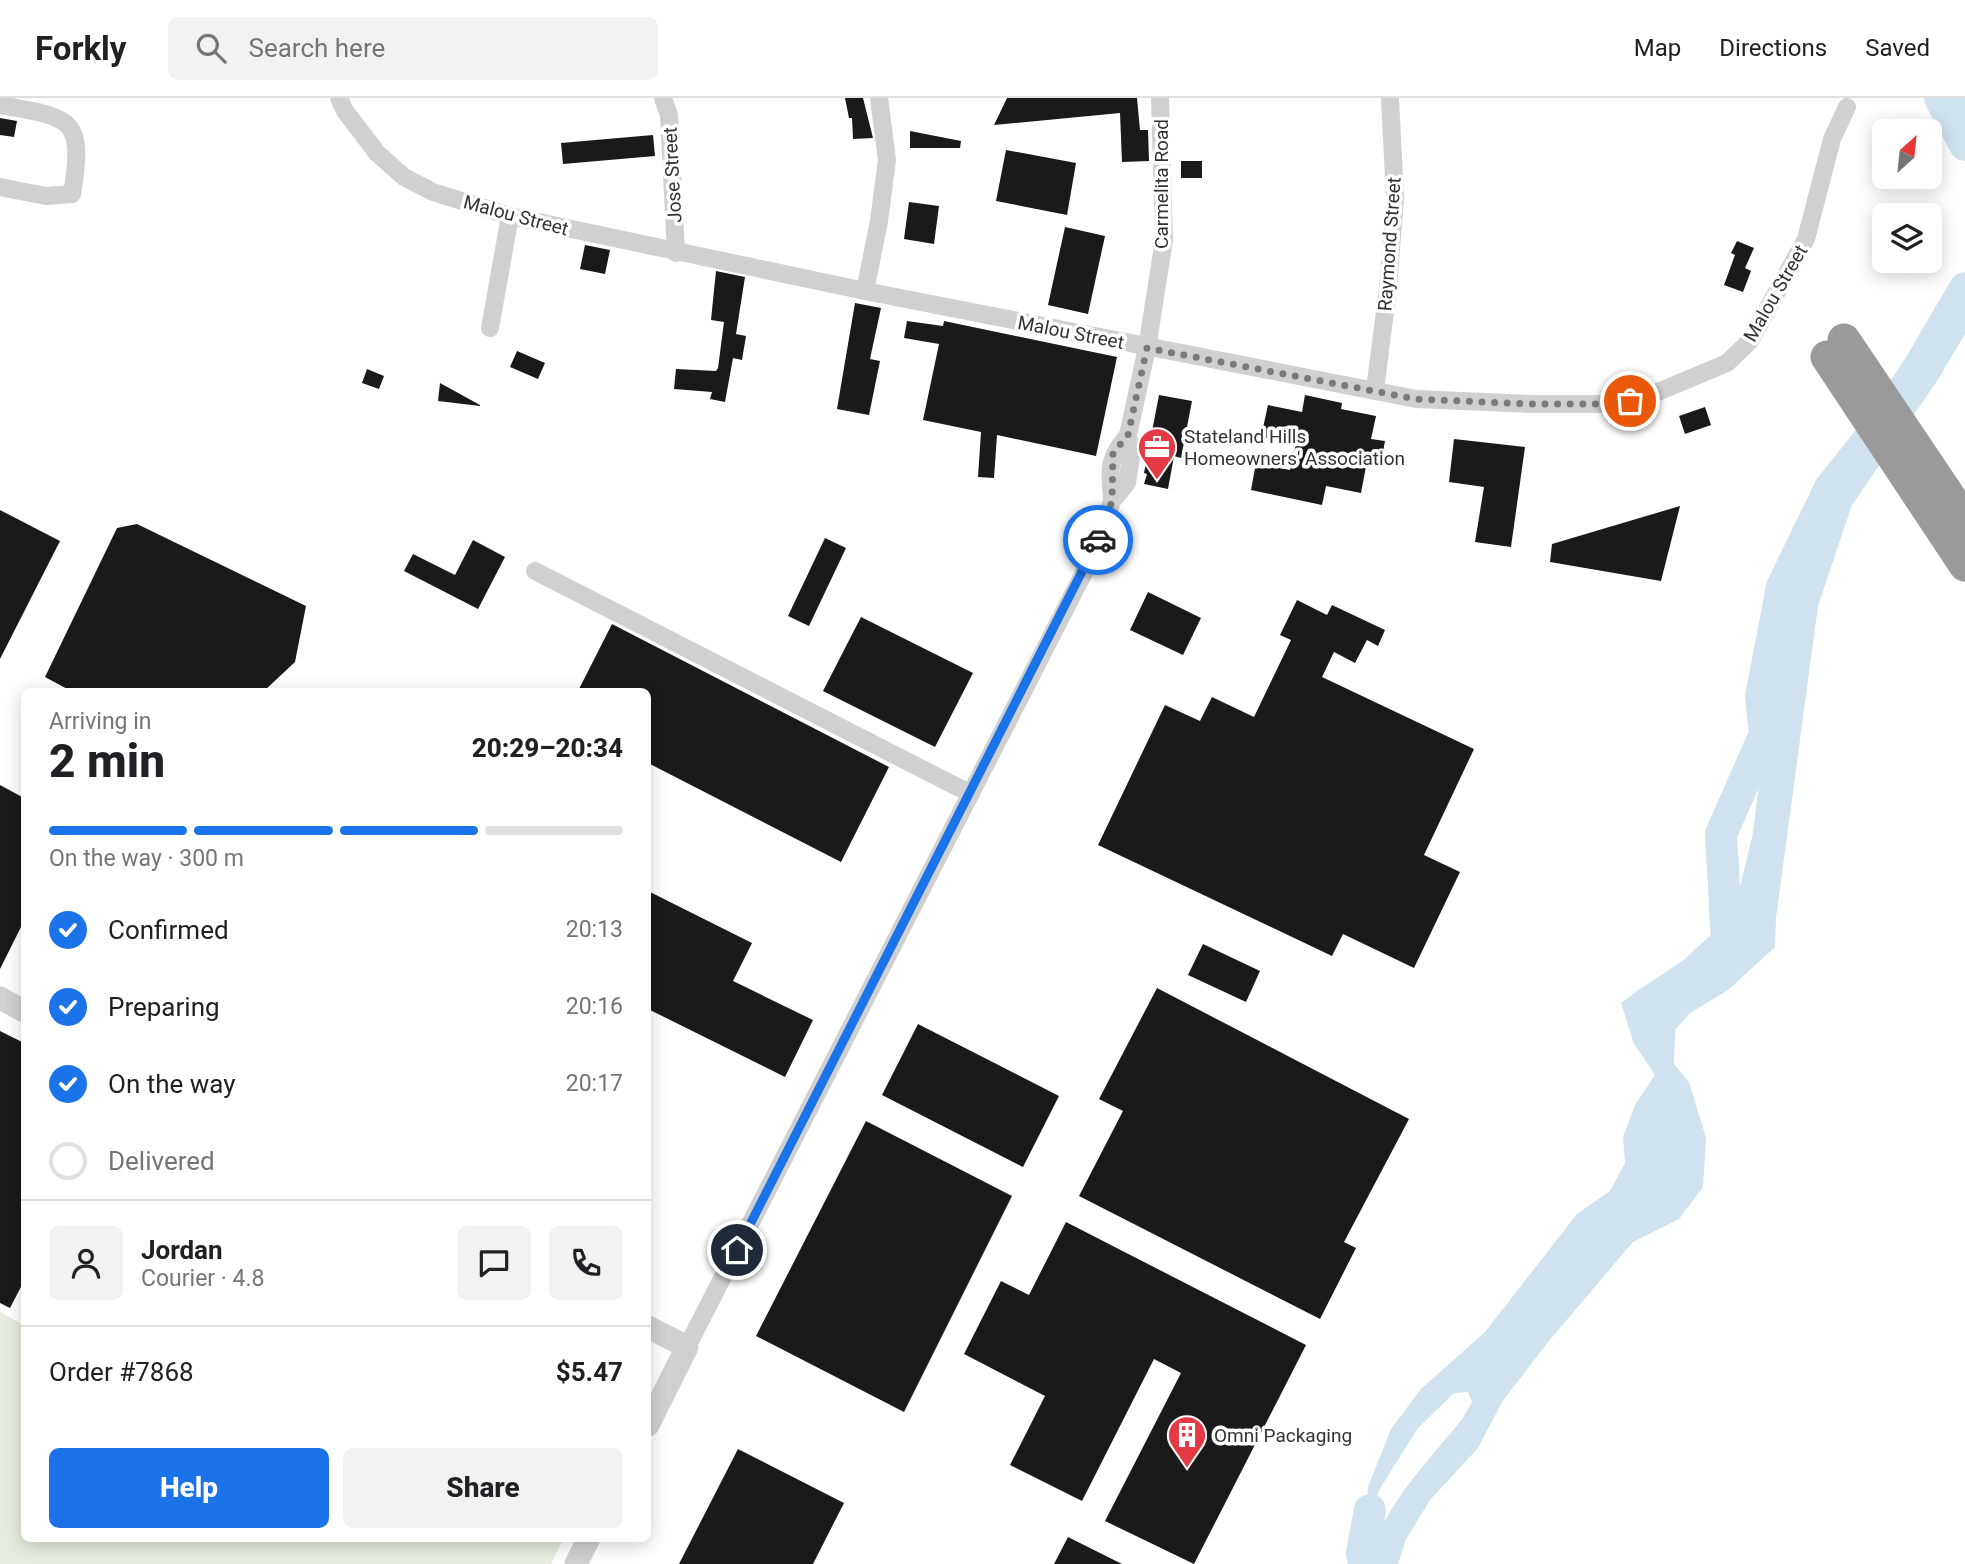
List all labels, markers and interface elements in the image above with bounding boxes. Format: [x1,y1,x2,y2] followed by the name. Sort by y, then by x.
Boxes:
[168,17,658,80] search box
[35,29,126,68] text: Forkly
[192,29,230,67] icon: search
[248,33,385,63] text: Search here
[1634,34,1681,62] text: Map
[1719,34,1827,62] text: Directions
[1865,34,1930,62] text: Saved
[1150,119,1173,249] street label: Carmelita Road
[1872,119,1942,189] north arrow
[1872,119,1942,273] map controls
[659,126,686,224] street label: Jose Street
[1373,176,1406,312] street label: Raymond Street
[461,190,571,241] street label: Malou Street
[1872,203,1942,273] button: layers
[1739,241,1812,346] street label: Malou Street
[1016,311,1126,354] street label: Malou Street
[1600,371,1660,431] pin
[1611,382,1649,420] icon: bag
[1184,425,1405,470] place label: Stateland Hills Homeowners' Association
[1136,426,1178,481] office icon: Stateland Hills Homeowners' Association
[1063,505,1133,575] courier
[1079,521,1117,559] icon: car
[49,708,152,735] text: Arriving in
[472,733,623,763] text: 20:29–20:34
[49,734,165,788] text: 2 min
[49,845,244,872] text: On the way · 300 m
[49,911,87,949] icon: check
[108,915,229,945] text: Confirmed
[566,916,623,943] text: 20:13
[49,988,87,1026] icon: check
[108,992,220,1022] text: Preparing
[566,993,623,1020] text: 20:16
[49,1065,87,1103] icon: check
[108,1069,236,1099] text: On the way
[566,1070,623,1097] text: 20:17
[108,1146,215,1176] text: Delivered
[707,1220,767,1280] pin
[49,1226,123,1300] button: person
[457,1226,531,1300] button: chat
[549,1226,623,1300] button: phone
[718,1231,756,1269] icon: home
[141,1235,223,1265] text: Jordan
[141,1265,264,1292] text: Courier · 4.8
[49,1357,194,1387] text: Order #7868
[556,1357,623,1387] text: $5.47
[1166,1414,1208,1469] building icon: Omni Packaging
[1214,1424,1352,1447] place label: Omni Packaging
[49,1448,329,1528] button: Help
[343,1448,623,1528] button: Share

